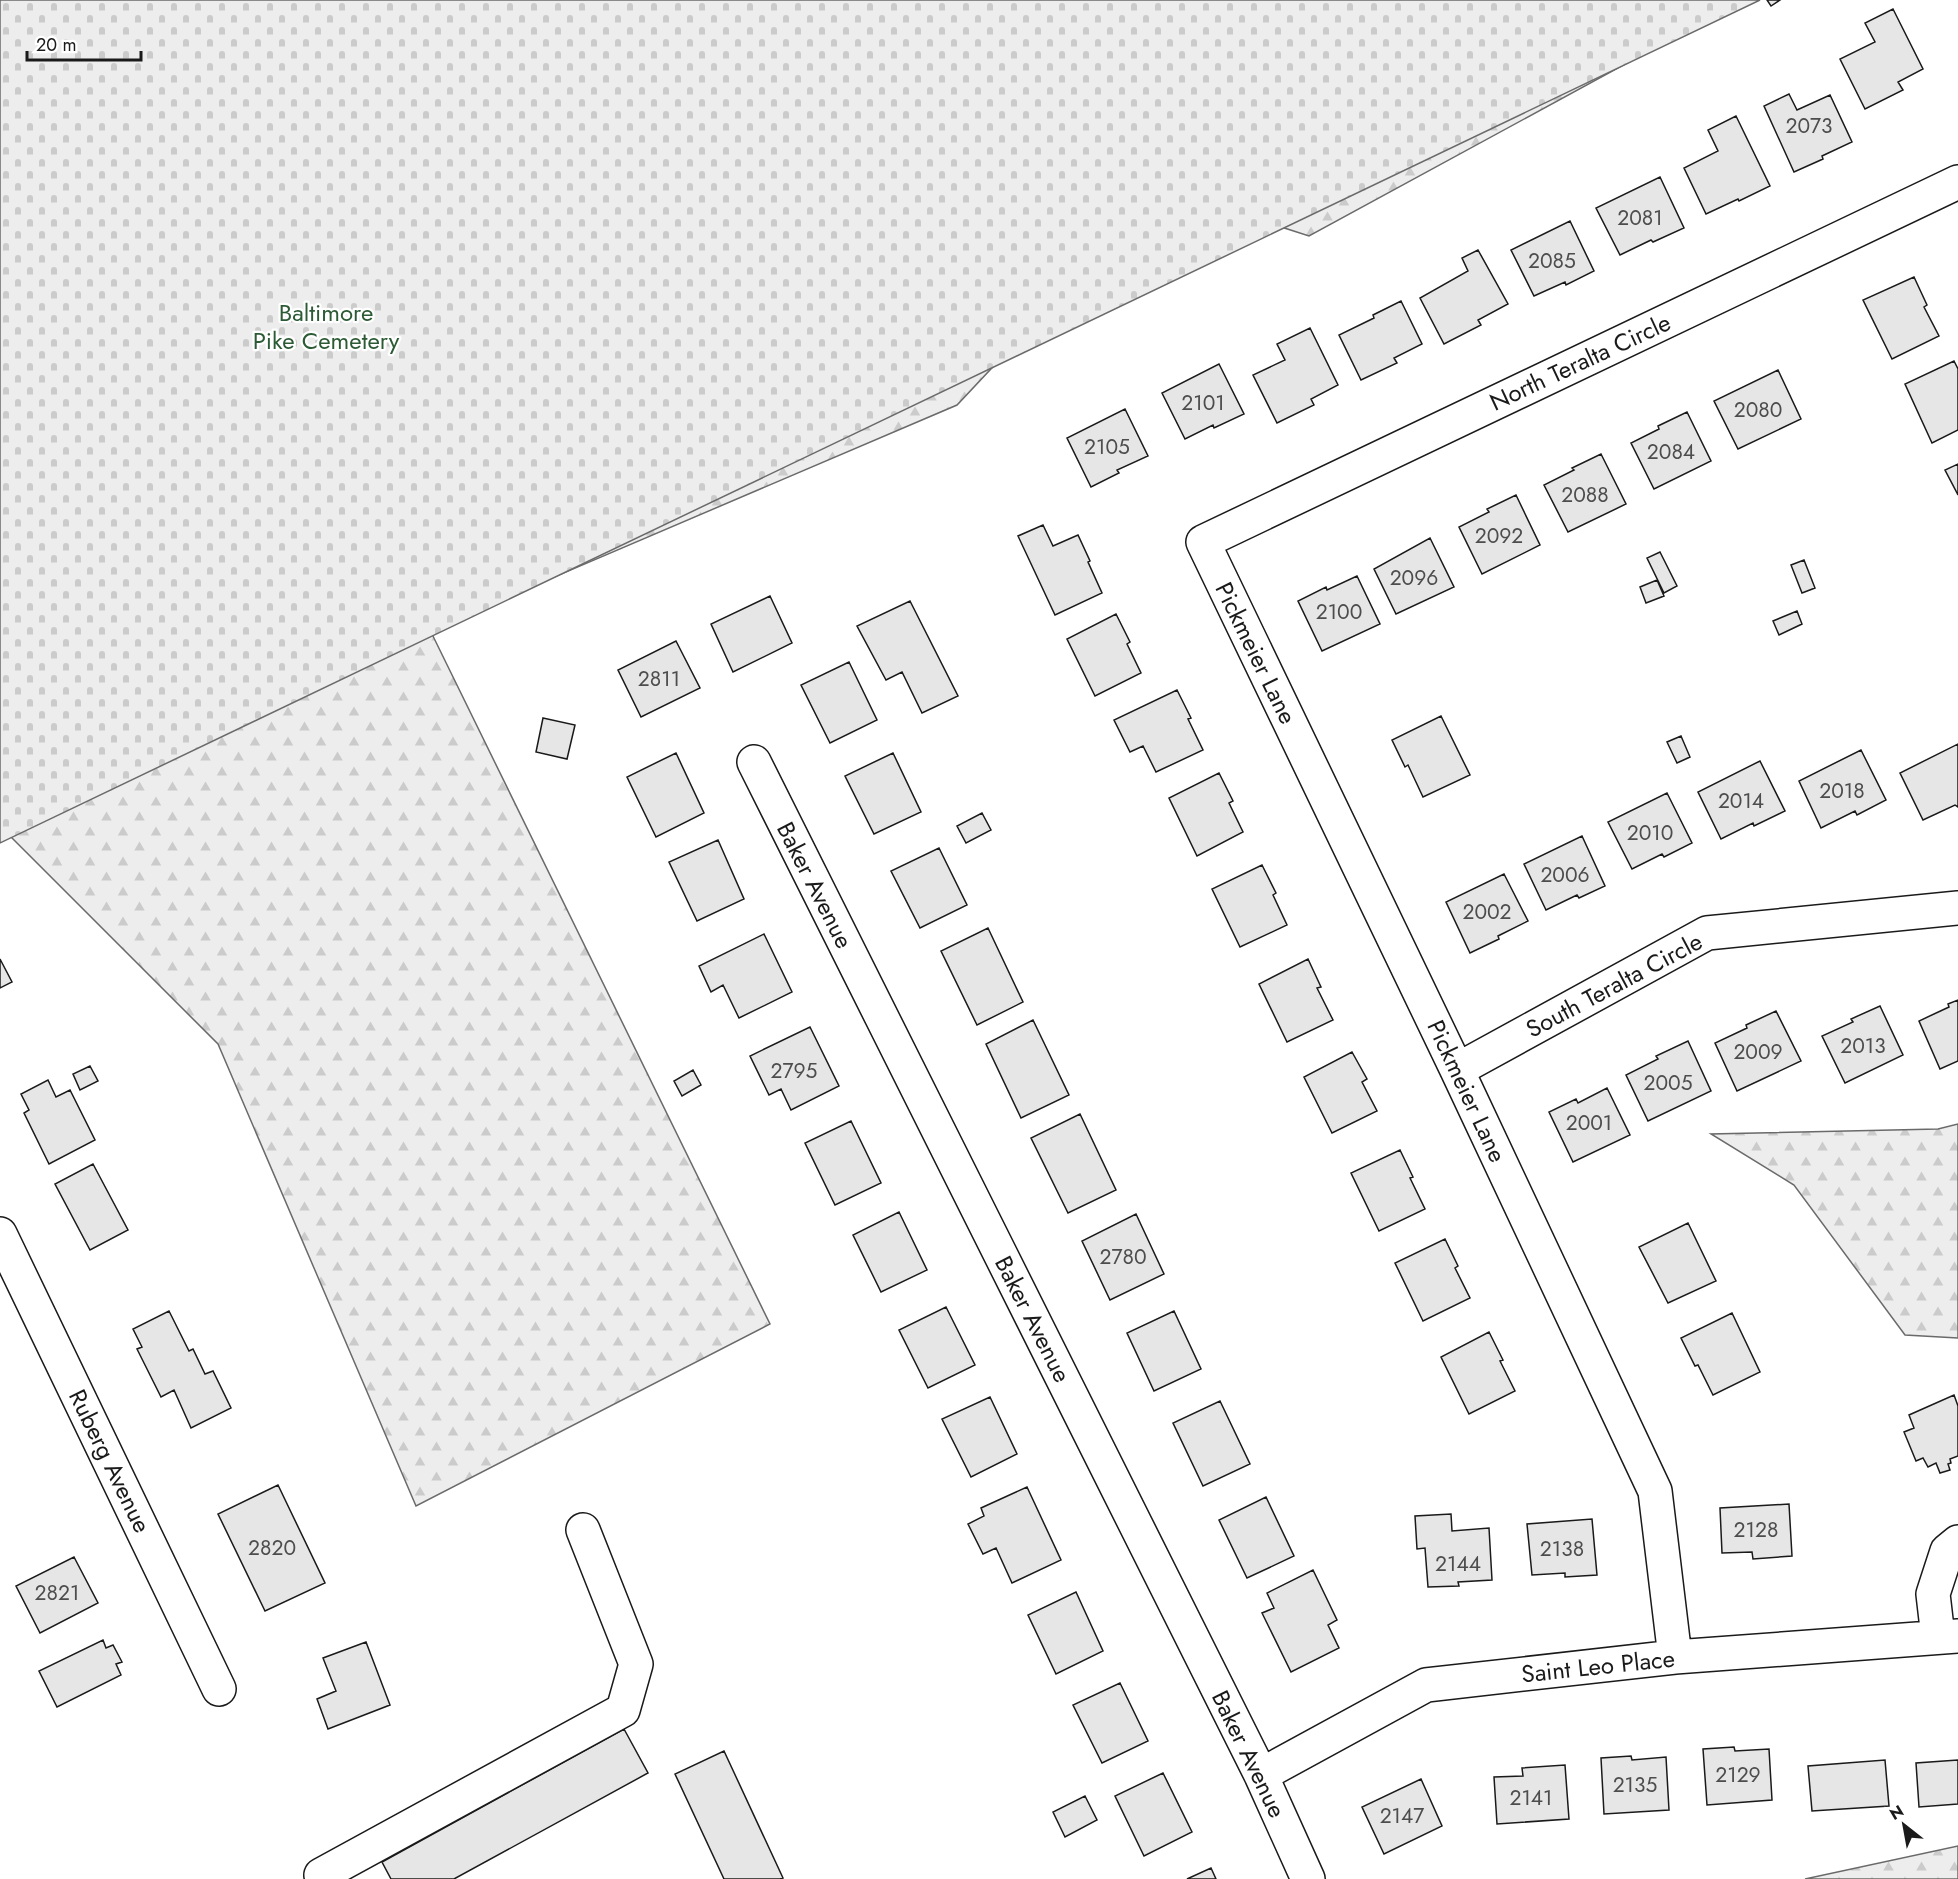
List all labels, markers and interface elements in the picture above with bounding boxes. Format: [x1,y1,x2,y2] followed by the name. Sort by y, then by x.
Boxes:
[27,24,141,62] scale bar
[36,32,76,58] text: 20 m
[1785,111,1833,141] house number: 2073
[1617,203,1663,233] house number: 2081
[1528,246,1576,276] house number: 2085
[253,295,400,358] park label: Baltimore Pike Cemetery
[1484,305,1676,419] street label: North Teralta Circle
[1181,388,1225,418] house number: 2101
[1734,395,1782,425] house number: 2080
[1084,432,1130,462] house number: 2105
[1647,437,1695,467] house number: 2084
[1561,480,1609,510] house number: 2088
[1475,521,1523,551] house number: 2092
[1390,563,1438,593] house number: 2096
[1207,576,1305,730] street label: Pickmeier Lane
[1316,597,1362,627] house number: 2100
[638,664,680,694] house number: 2811
[1819,776,1865,806] house number: 2018
[1718,786,1764,816] house number: 2014
[768,816,862,954] street label: Baker Avenue
[1627,818,1673,848] house number: 2010
[1540,860,1590,890] house number: 2006
[1462,897,1512,927] house number: 2002
[1520,924,1708,1046] street label: South Teralta Circle
[1419,1014,1515,1168] street label: Pickmeier Lane
[1840,1031,1886,1061] house number: 2013
[1733,1037,1783,1067] house number: 2009
[771,1056,817,1086] house number: 2795
[1644,1068,1693,1098] house number: 2005
[1566,1108,1612,1138] house number: 2001
[1099,1242,1147,1272] house number: 2780
[986,1250,1080,1388] street label: Baker Avenue
[60,1383,160,1539] street label: Ruberg Avenue
[1734,1515,1778,1545] house number: 2128
[248,1533,296,1563] house number: 2820
[1540,1534,1584,1564] house number: 2138
[1435,1549,1481,1579] house number: 2144
[35,1578,79,1608] house number: 2821
[1520,1641,1676,1691] street label: Saint Leo Place
[1203,1684,1295,1824] street label: Baker Avenue
[1715,1760,1761,1790] house number: 2129
[1613,1770,1657,1800] house number: 2135
[1509,1783,1553,1813] house number: 2141
[1874,1795,1934,1855] north arrow
[1885,1799,1908,1826] text: N
[1380,1801,1424,1831] house number: 2147

